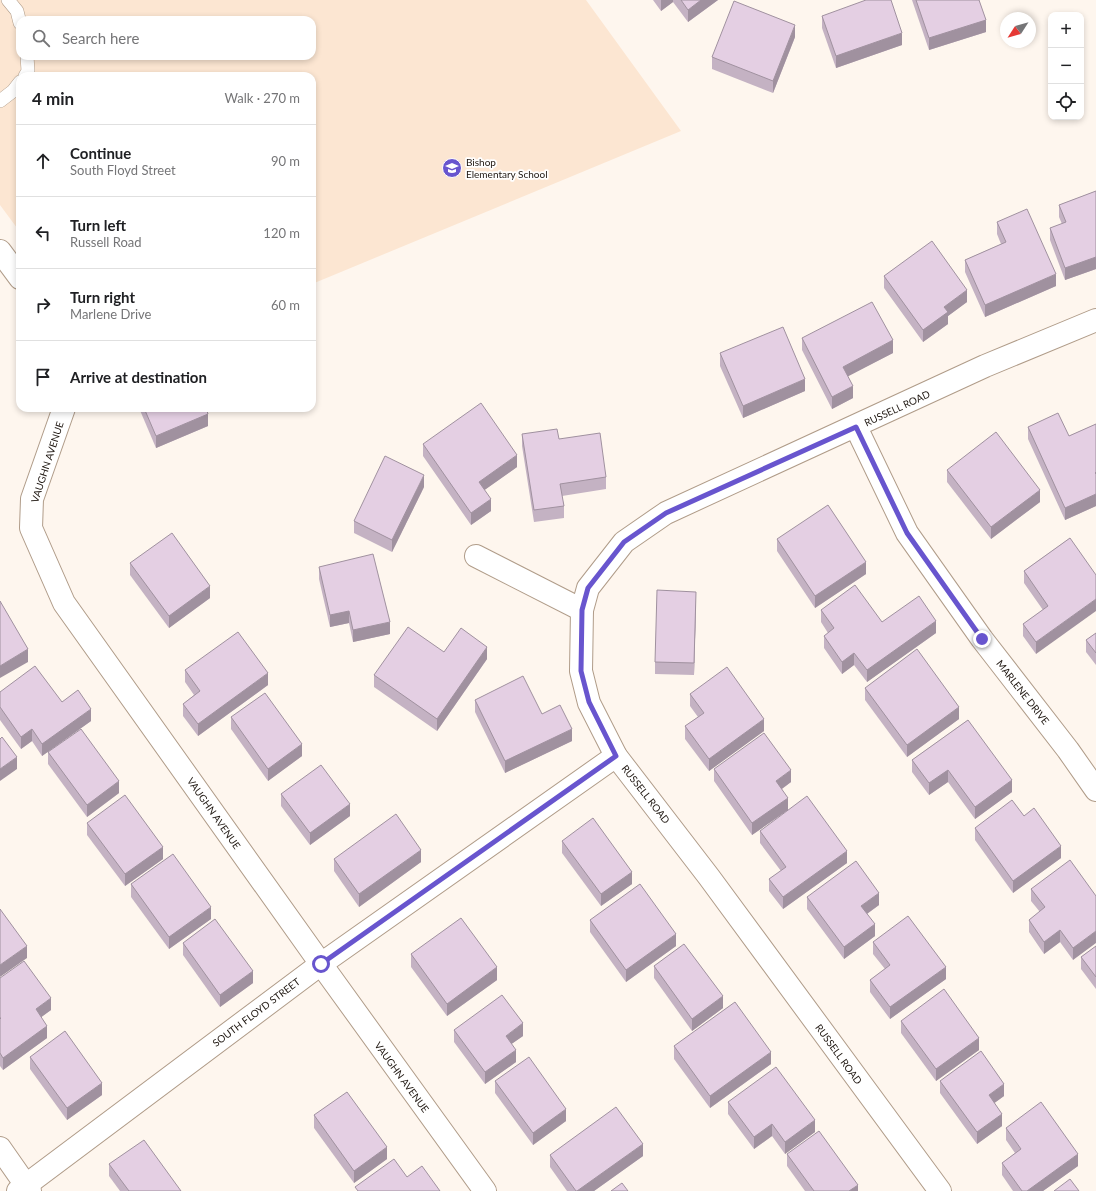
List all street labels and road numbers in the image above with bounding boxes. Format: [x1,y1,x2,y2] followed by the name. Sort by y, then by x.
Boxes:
[862,387,932,428] street label: RUSSELL ROAD
[28,420,66,504] street label: VAUGHN AVENUE
[994,657,1052,727] street label: MARLENE DRIVE
[619,762,673,826] street label: RUSSELL ROAD
[185,775,243,851] street label: VAUGHN AVENUE
[210,975,302,1049] street label: SOUTH FLOYD STREET
[813,1022,865,1087] street label: RUSSELL ROAD
[372,1039,432,1115] street label: VAUGHN AVENUE

